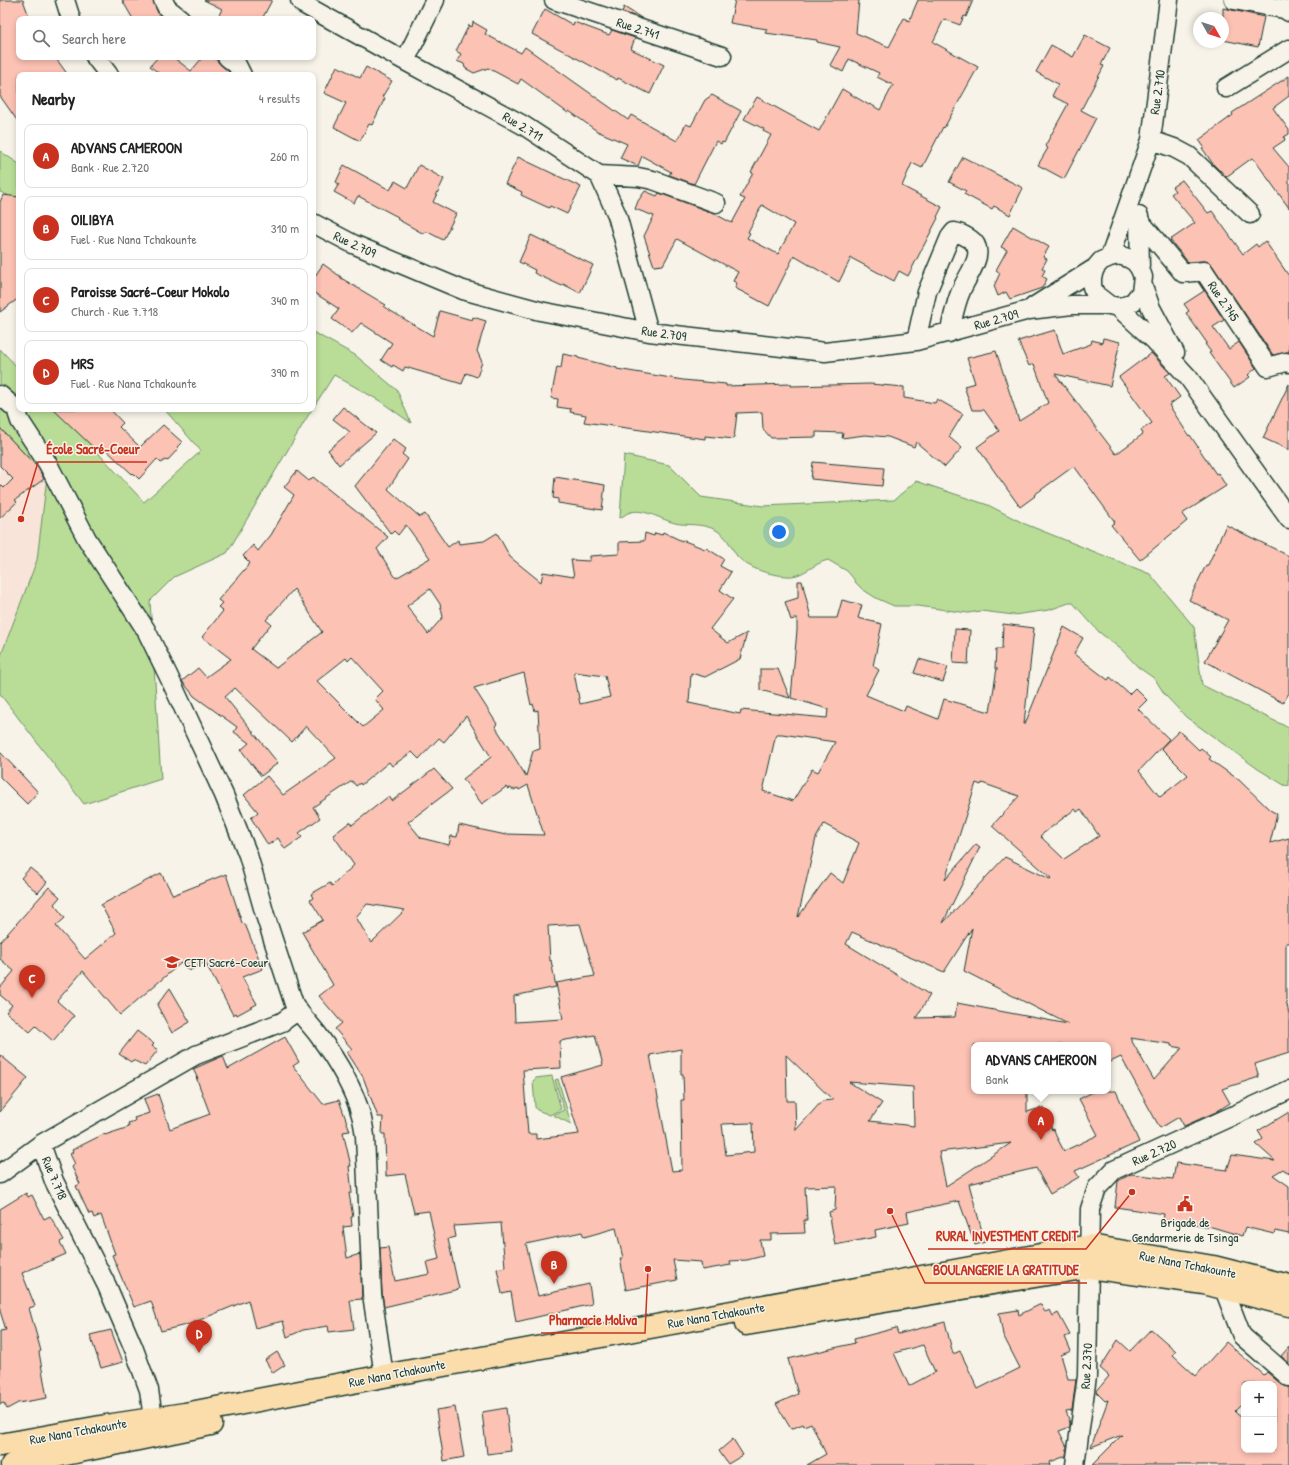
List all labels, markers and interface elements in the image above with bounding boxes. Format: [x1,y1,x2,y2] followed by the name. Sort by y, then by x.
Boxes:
[1193,12,1229,48] north arrow
[614,13,662,43] street label: Rue 2.741
[16,16,316,60] search box
[30,27,52,49] icon: search
[62,28,126,49] text: Search here
[1145,68,1169,116] street label: Rue 2.710
[32,87,75,110] text: Nearby
[259,89,300,107] text: 4 results
[500,107,547,145] street label: Rue 2.711
[71,137,182,158] text: ADVANS CAMEROON
[43,147,49,165] text: A
[270,147,299,165] text: 260 m
[71,158,149,176] text: Bank · Rue 2.720
[71,209,114,230] text: OILIBYA
[43,219,49,237] text: B
[271,219,299,237] text: 310 m
[331,226,379,262] street label: Rue 2.709
[71,230,197,248] text: Fuel · Rue Nana Tchakounte
[1204,277,1244,325] street label: Rue 2.745
[71,281,229,302] text: Paroisse Sacré-Coeur Mokolo
[42,291,50,309] text: C
[271,291,299,309] text: 340 m
[71,302,158,320] text: Church · Rue 7.718
[972,304,1020,334] street label: Rue 2.709
[640,321,688,345] street label: Rue 2.709
[71,353,94,374] text: MRS
[43,363,49,381] text: D
[271,363,299,381] text: 390 m
[71,374,197,392] text: Fuel · Rue Nana Tchakounte
[38,436,147,462] callout: École Sacré-Coeur
[46,439,140,458] text: École Sacré-Coeur
[769,522,789,542] your location
[163,953,181,971] school or university icon: CETI Sacré-Coeur
[184,953,268,971] place label: CETI Sacré-Coeur
[19,965,45,998] pin: C
[971,1042,1111,1094] popup
[985,1049,1097,1070] text: ADVANS CAMEROON
[985,1070,1008,1088] text: Bank
[1028,1107,1054,1140] pin: A
[1129,1134,1179,1170] street label: Rue 2.720
[38,1154,72,1203] street label: Rue 7.718
[1176,1195,1194,1213] public building icon: Brigade de Gendarmerie de Tsinga
[1132,1213,1238,1246] place label: Brigade de Gendarmerie de Tsinga
[928,1223,1086,1249] callout: RURAL INVESTMENT CREDIT
[936,1226,1078,1245] text: RURAL INVESTMENT CREDIT
[1138,1246,1238,1282] street label: Rue Nana Tchakounte
[541,1251,567,1284] pin: B
[925,1257,1087,1283] callout: BOULANGERIE LA GRATITUDE
[933,1260,1080,1279] text: BOULANGERIE LA GRATITUDE
[666,1298,766,1332] street label: Rue Nana Tchakounte
[541,1307,645,1333] callout: Pharmacie Moliva
[549,1310,637,1329] text: Pharmacie Moliva
[186,1320,212,1353] pin: D
[1076,1342,1096,1390] street label: Rue 2.370
[347,1355,447,1391] street label: Rue Nana Tchakounte
[1241,1381,1277,1453] map controls
[1241,1381,1277,1417] button: +
[28,1414,128,1448] street label: Rue Nana Tchakounte
[1241,1417,1277,1453] button: −

